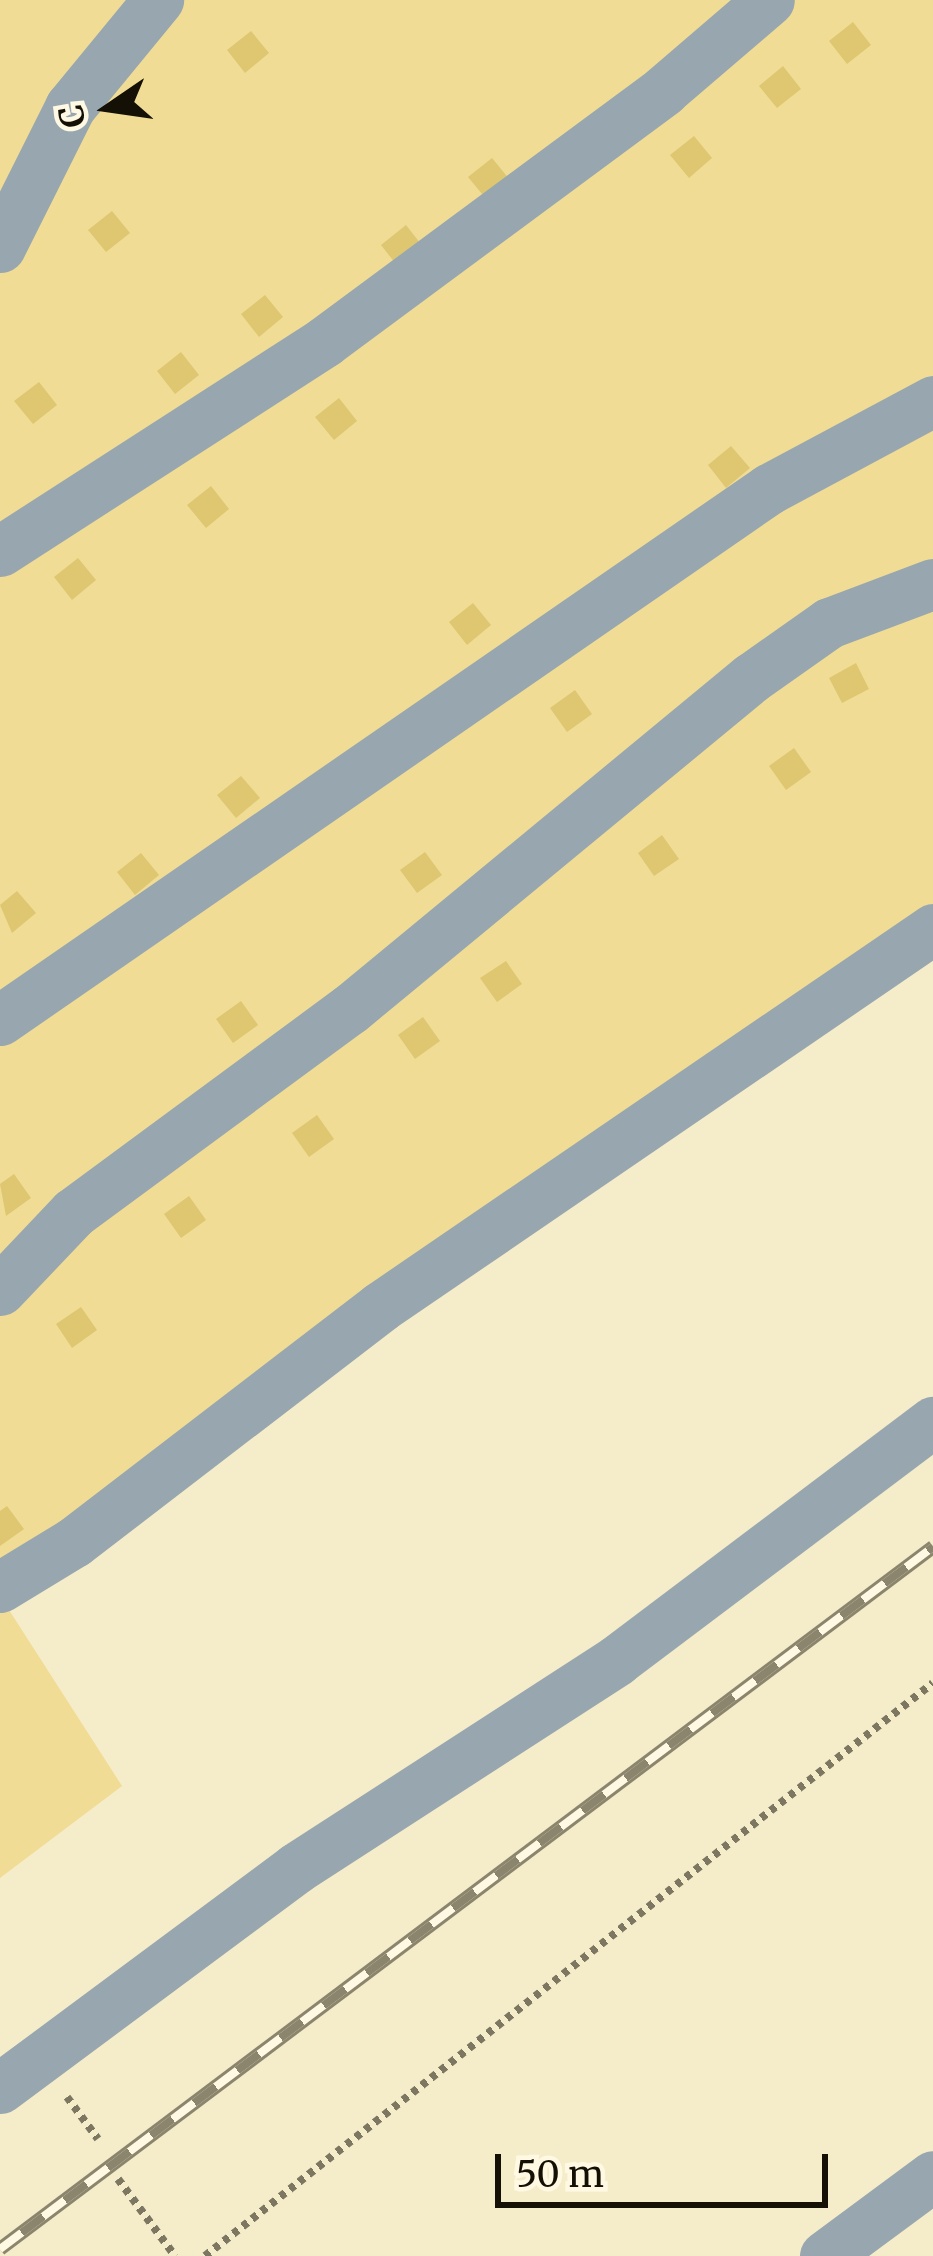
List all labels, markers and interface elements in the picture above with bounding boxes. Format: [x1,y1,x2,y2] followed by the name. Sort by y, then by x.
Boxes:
[48,48,168,168] north arrow
[50,101,95,131] text: С
[501,2130,834,2204] scale bar
[516,2152,604,2197] text: 50 m

